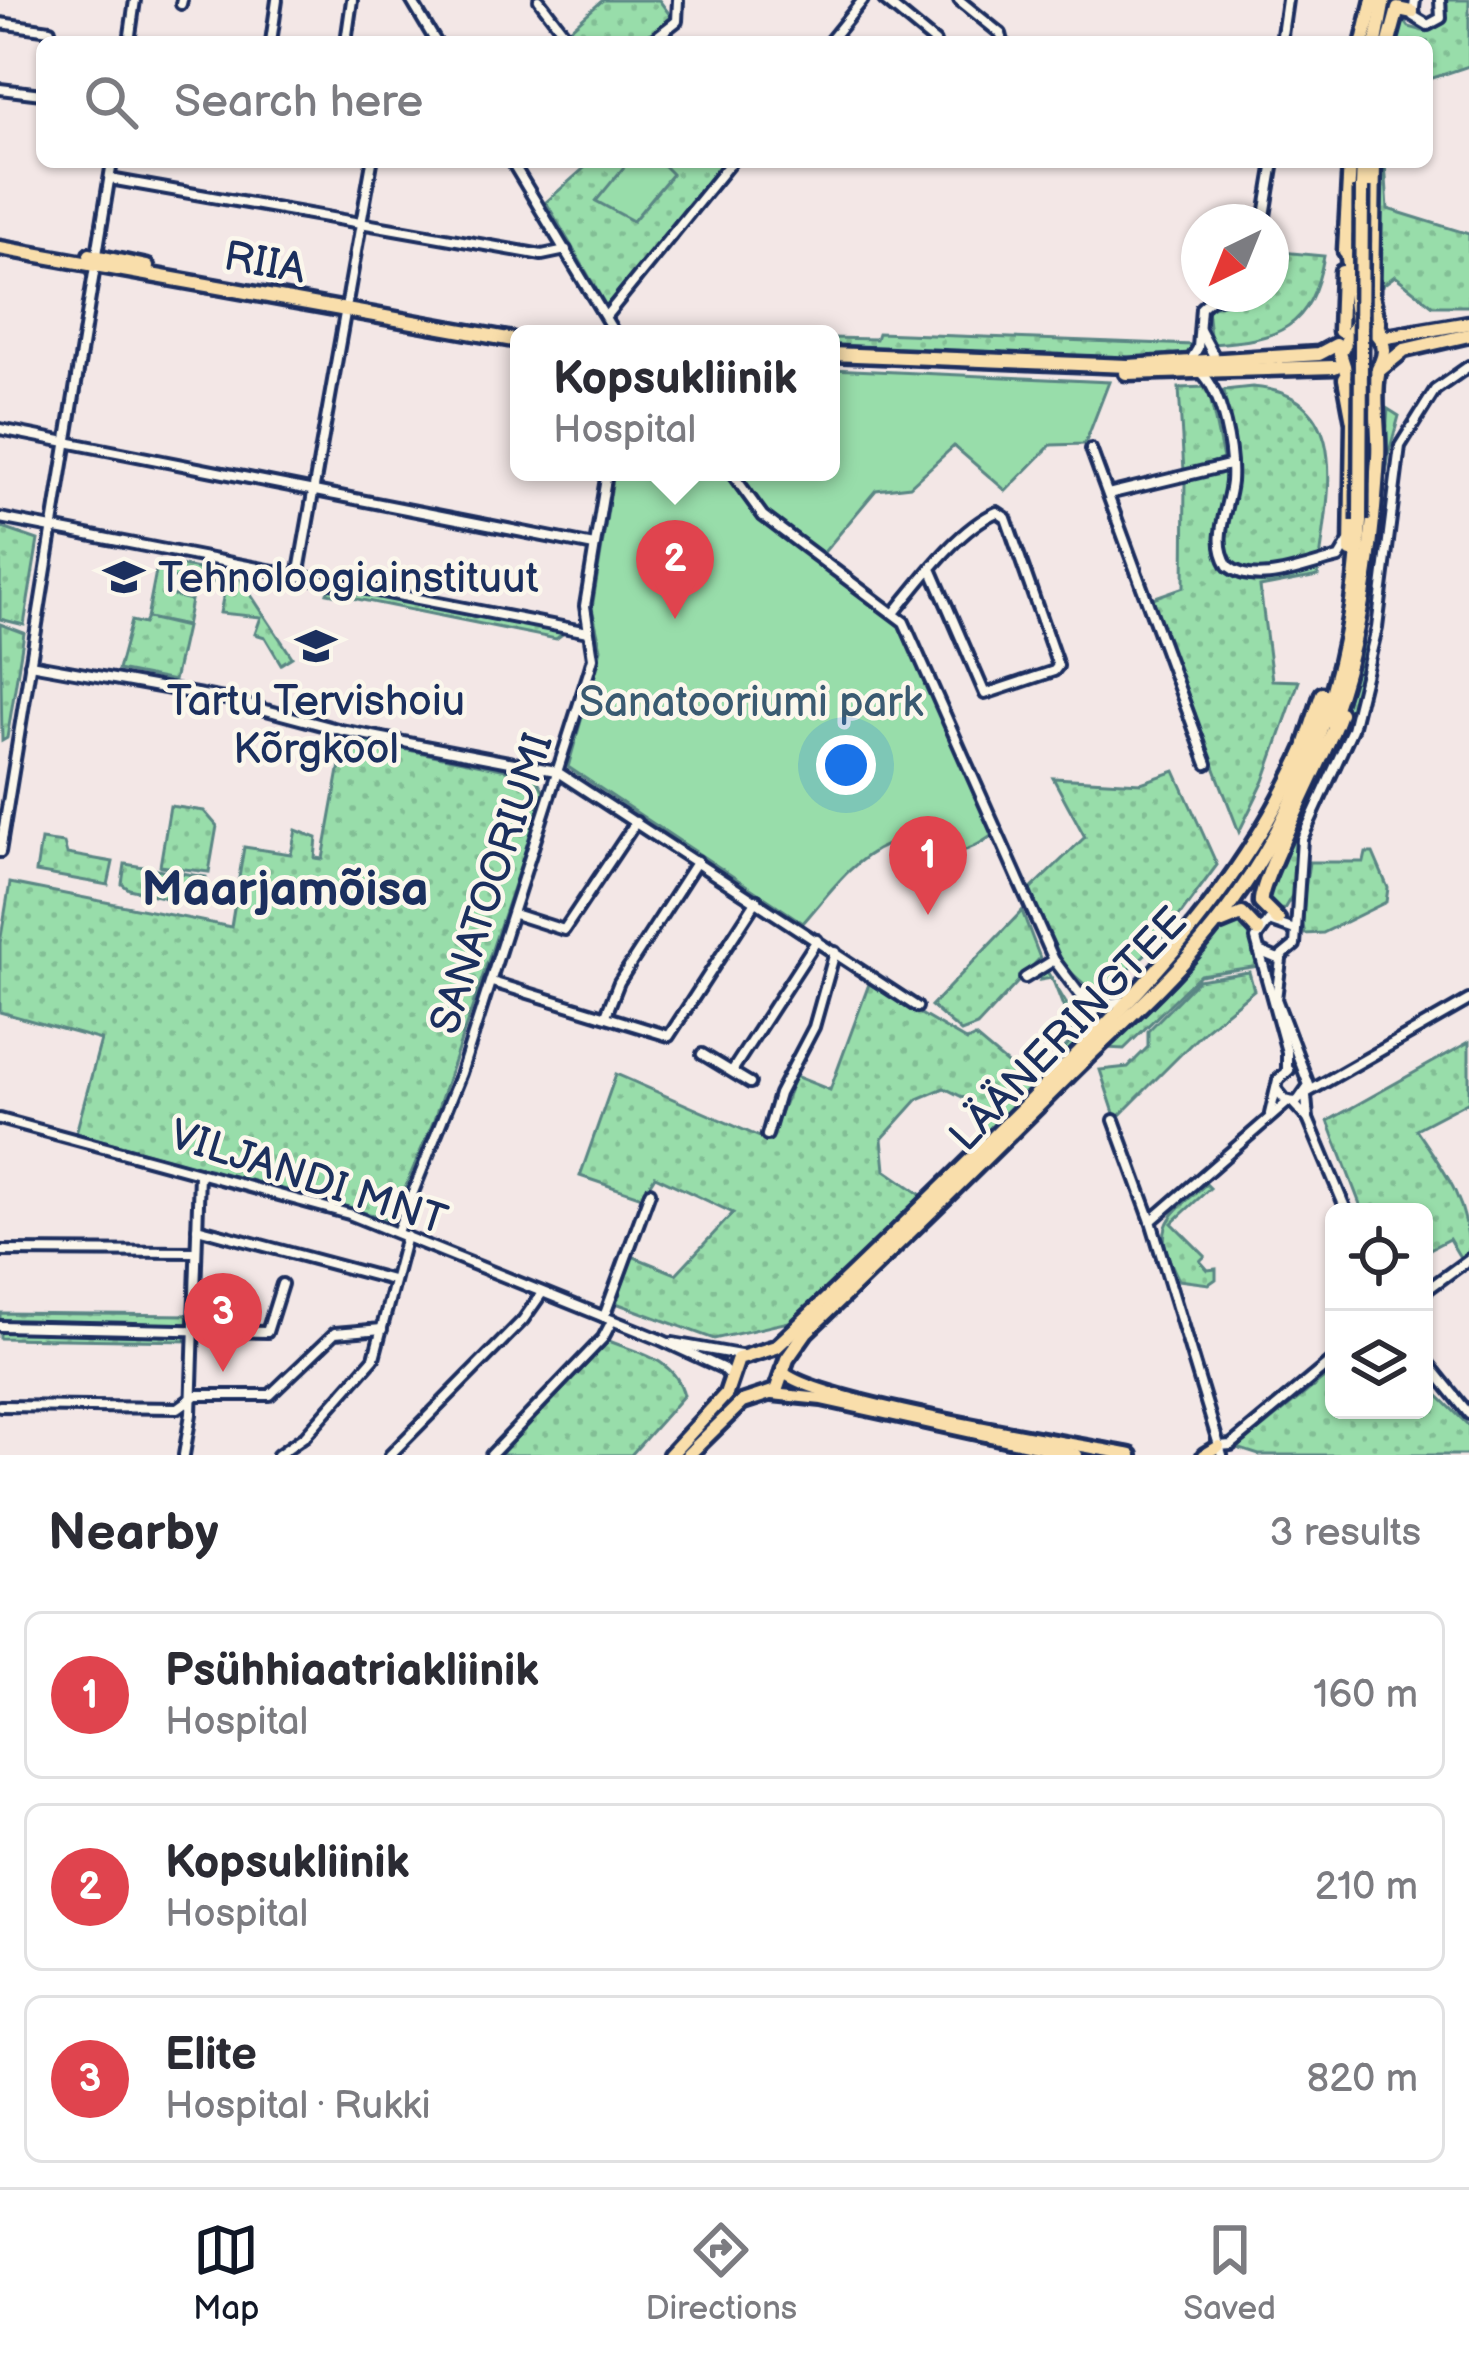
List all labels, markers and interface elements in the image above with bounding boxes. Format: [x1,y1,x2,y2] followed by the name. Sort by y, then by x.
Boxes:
[36,36,1433,168] search box
[78,69,144,135] icon: search
[174,75,423,130] text: Search here
[1181,204,1289,312] north arrow
[220,231,309,296] street label: RIIA
[510,325,840,481] popup
[553,352,797,407] text: Kopsukliinik
[553,407,696,454] text: Hospital
[636,520,714,619] pin: 2
[101,554,147,600] school or university icon: Tehnoloogiainstituut
[158,554,539,605] place label: Tehnoloogiainstituut
[293,623,339,669] school or university icon: Tartu Tervishoiu Kõrgkool
[167,677,465,776] place label: Tartu Tervishoiu Kõrgkool
[579,678,923,729] park label: Sanatooriumi park
[420,727,565,1041] street label: SANATOORIUMI
[816,735,876,795] your location
[889,816,967,915] pin: 1
[141,862,429,919] district label: Maarjamõisa
[940,897,1198,1162] street label: LÄÄNERINGTEE
[163,1110,453,1247] street label: VILJANDI MNT
[1325,1203,1433,1419] map controls
[1325,1203,1433,1311] button: locate
[184,1273,262,1372] pin: 3
[1325,1311,1433,1419] button: layers
[48,1503,219,1564] text: Nearby
[1269,1510,1421,1557] text: 3 results
[165,1644,539,1699] text: Psühhiaatriakliinik
[82,1672,98,1719] text: 1
[1313,1672,1418,1719] text: 160 m
[165,1699,308,1746] text: Hospital
[165,1836,409,1891] text: Kopsukliinik
[78,1864,102,1911] text: 2
[1315,1864,1418,1911] text: 210 m
[165,1891,308,1938] text: Hospital
[165,2028,257,2083] text: Elite
[79,2056,101,2103] text: 3
[1307,2056,1418,2103] text: 820 m
[165,2083,431,2130] text: Hospital · Rukki
[193,2217,259,2329] tab: Map
[646,2217,797,2329] tab: Directions
[1183,2217,1276,2329] tab: Saved

